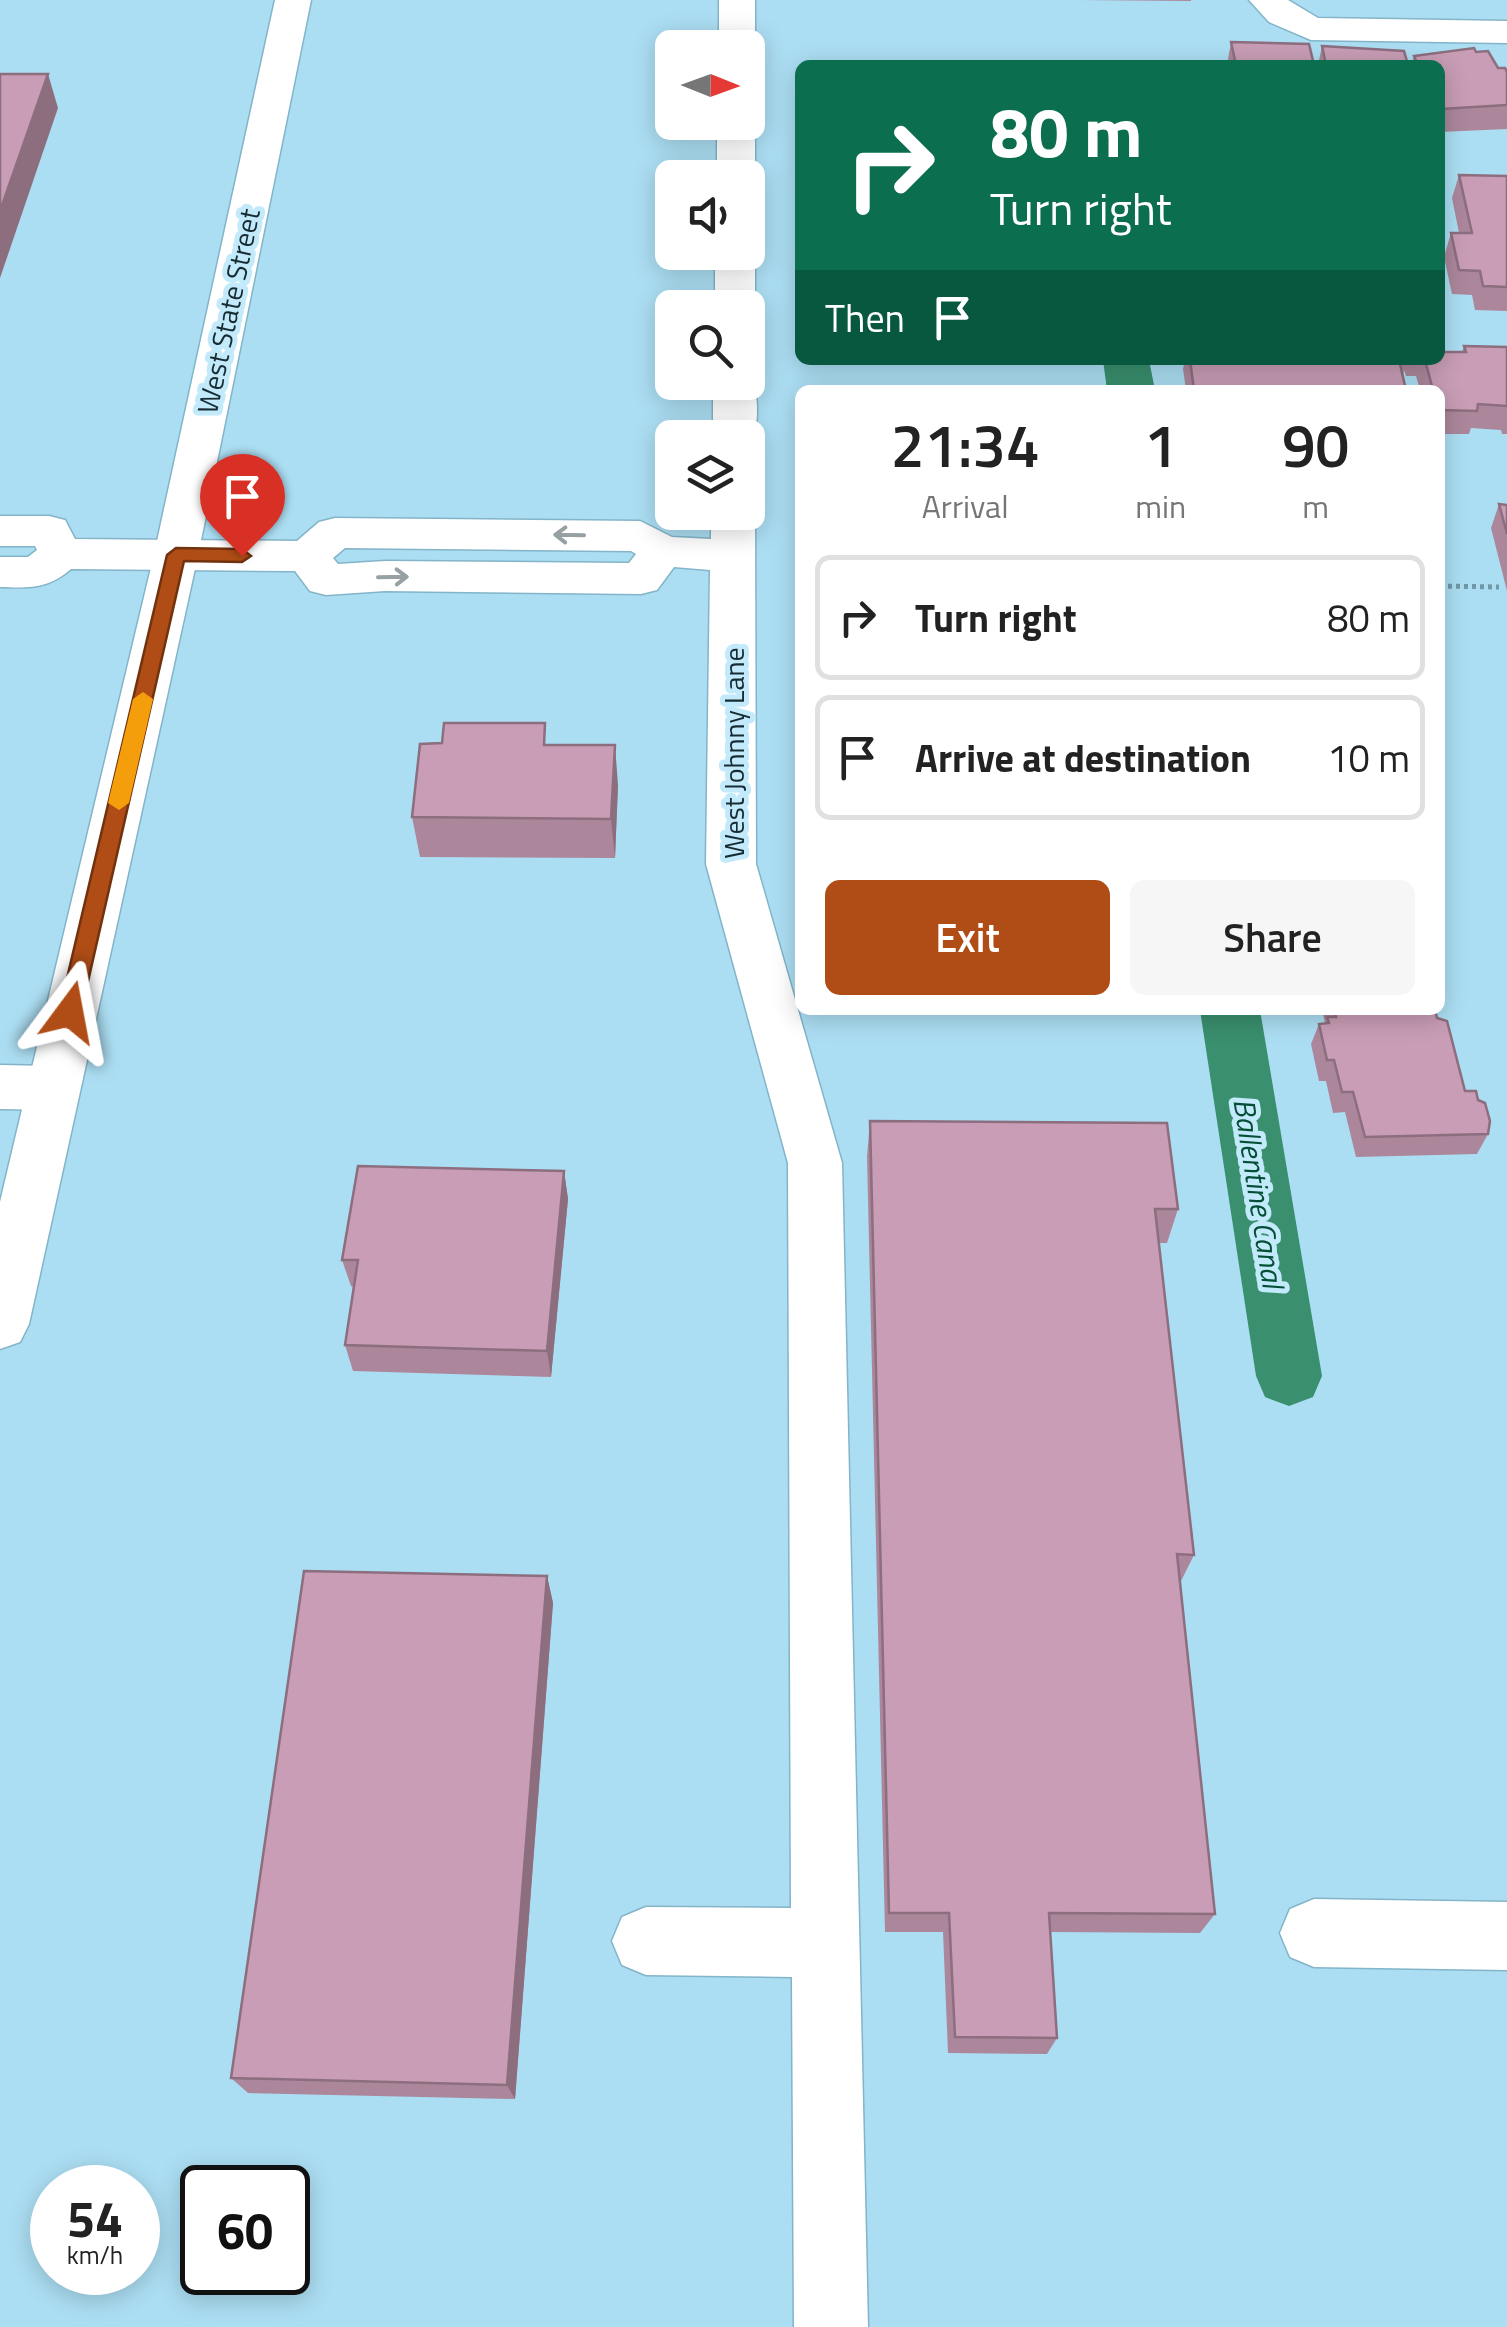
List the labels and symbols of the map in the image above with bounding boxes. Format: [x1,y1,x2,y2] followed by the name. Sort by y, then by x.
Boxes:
[655,30,765,140] north arrow
[185,204,271,417] street label: West State Street
[200,454,285,557] pin
[553,526,585,545] one-way arrow
[376,568,409,587] one-way arrow
[712,647,755,859] street label: West Johnny Lane
[18,960,122,1064] position arrow
[1221,1095,1297,1295] water label: Ballentine Canal
[180,2165,310,2295] speed limit sign: 60

